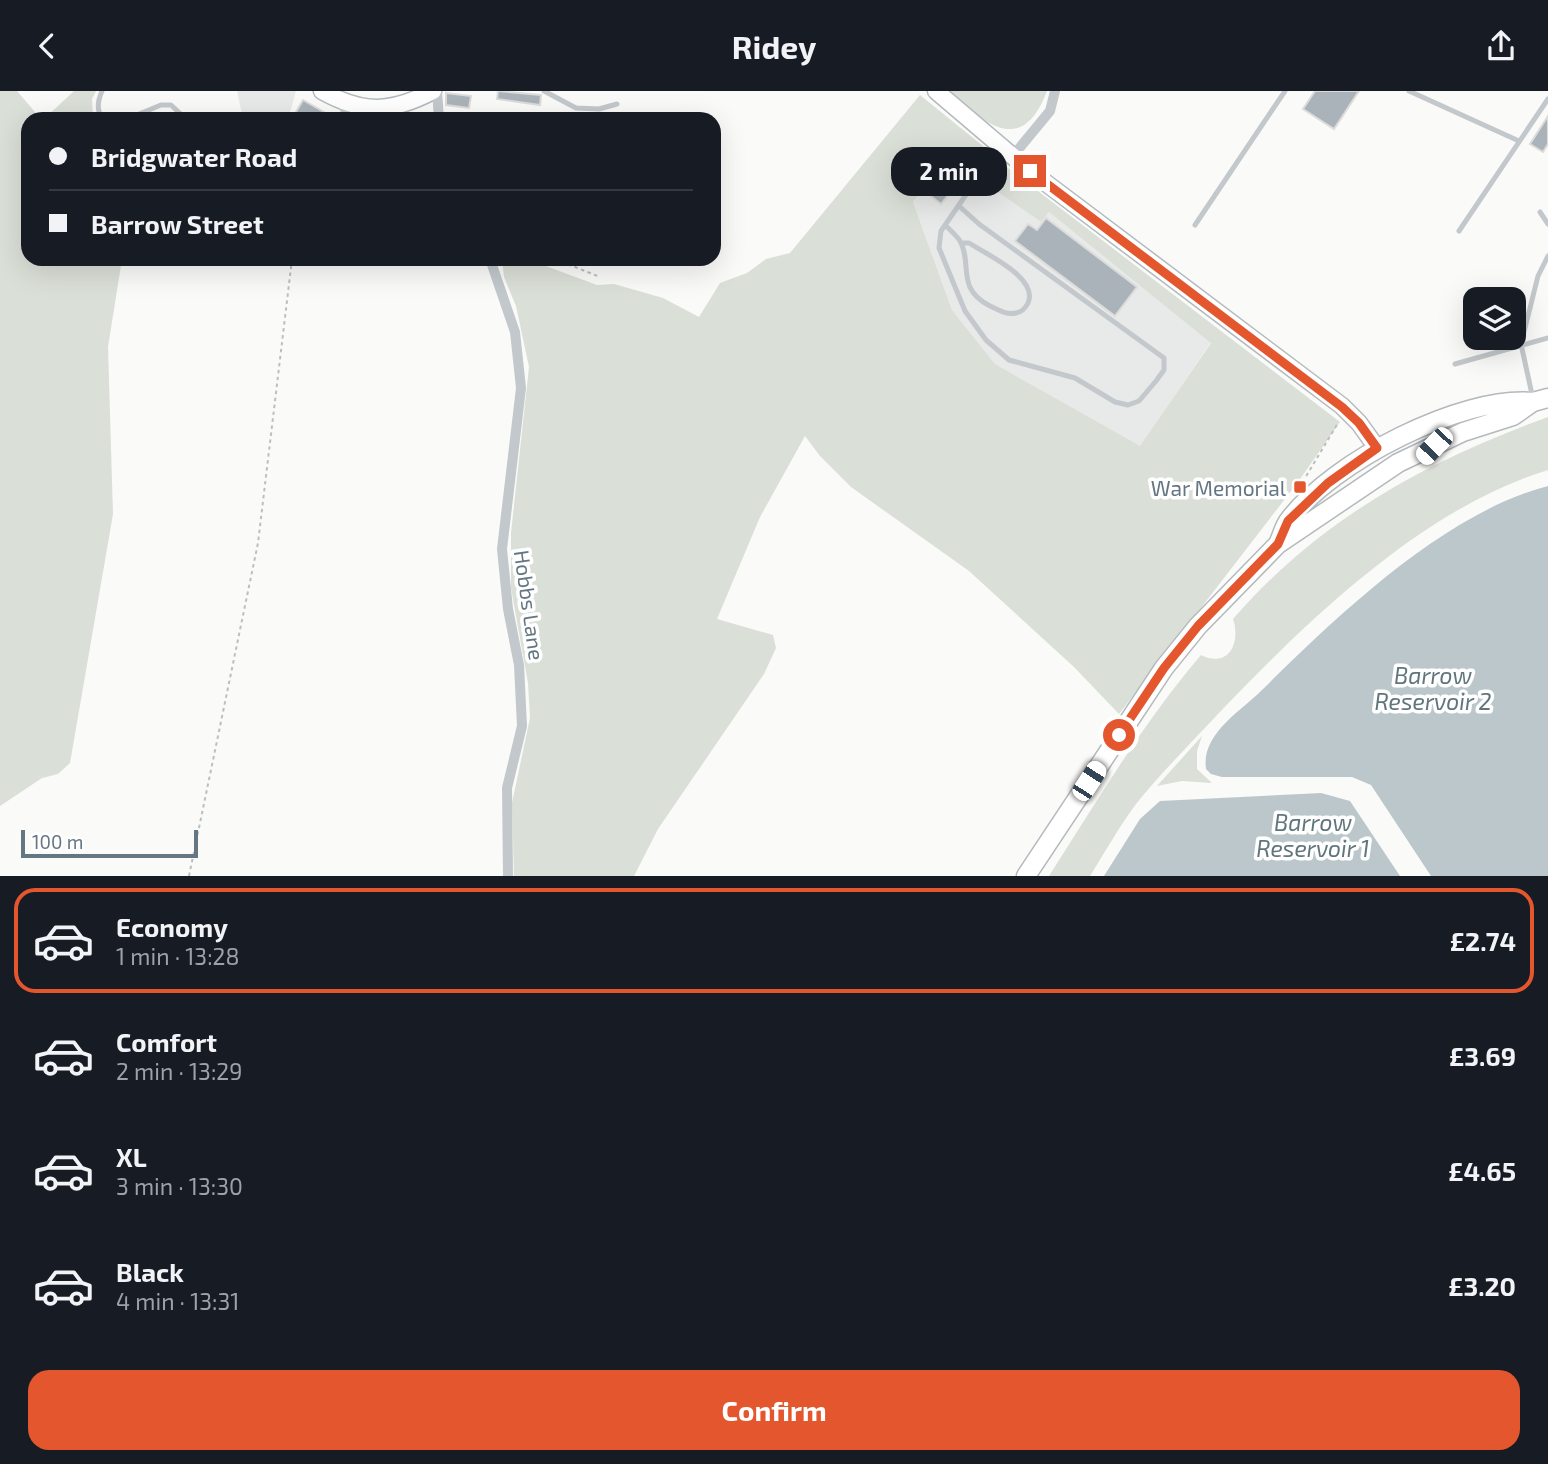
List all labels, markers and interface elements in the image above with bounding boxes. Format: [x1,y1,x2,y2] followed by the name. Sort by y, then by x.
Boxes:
[28,27,66,65] icon: back
[732,27,816,65] text: Ridey
[1482,27,1520,65] icon: share
[91,141,297,172] text: Bridgwater Road
[890,147,1006,195] callout: 2 min
[1014,155,1046,187] route end
[920,157,978,185] text: 2 min
[91,208,264,239] text: Barrow Street
[1463,287,1526,350] map controls
[1463,287,1526,350] button: layers
[1412,424,1457,468] car
[1151,475,1287,500] place label: War Memorial
[1292,479,1308,495] marker: War Memorial
[510,548,550,662] street label: Hobbs Lane
[1374,661,1492,715] water label: Barrow Reservoir 2
[1103,719,1135,751] route start
[1069,758,1110,804] car
[1256,808,1370,862] water label: Barrow Reservoir 1
[21,827,198,859] scale bar
[32,830,83,853] text: 100 m
[32,909,95,972] icon: car
[116,911,228,942] text: Economy
[1450,925,1516,956] text: £2.74
[116,942,239,970] text: 1 min · 13:28
[32,1024,95,1087] icon: car
[116,1026,217,1057] text: Comfort
[1449,1040,1516,1071] text: £3.69
[116,1057,242,1085] text: 2 min · 13:29
[32,1139,95,1202] icon: car
[116,1141,147,1172] text: XL
[1448,1155,1516,1186] text: £4.65
[116,1172,243,1200] text: 3 min · 13:30
[32,1254,95,1317] icon: car
[116,1256,184,1287] text: Black
[1448,1270,1516,1301] text: £3.20
[116,1287,240,1315] text: 4 min · 13:31
[28,1370,1520,1450] button: Confirm

